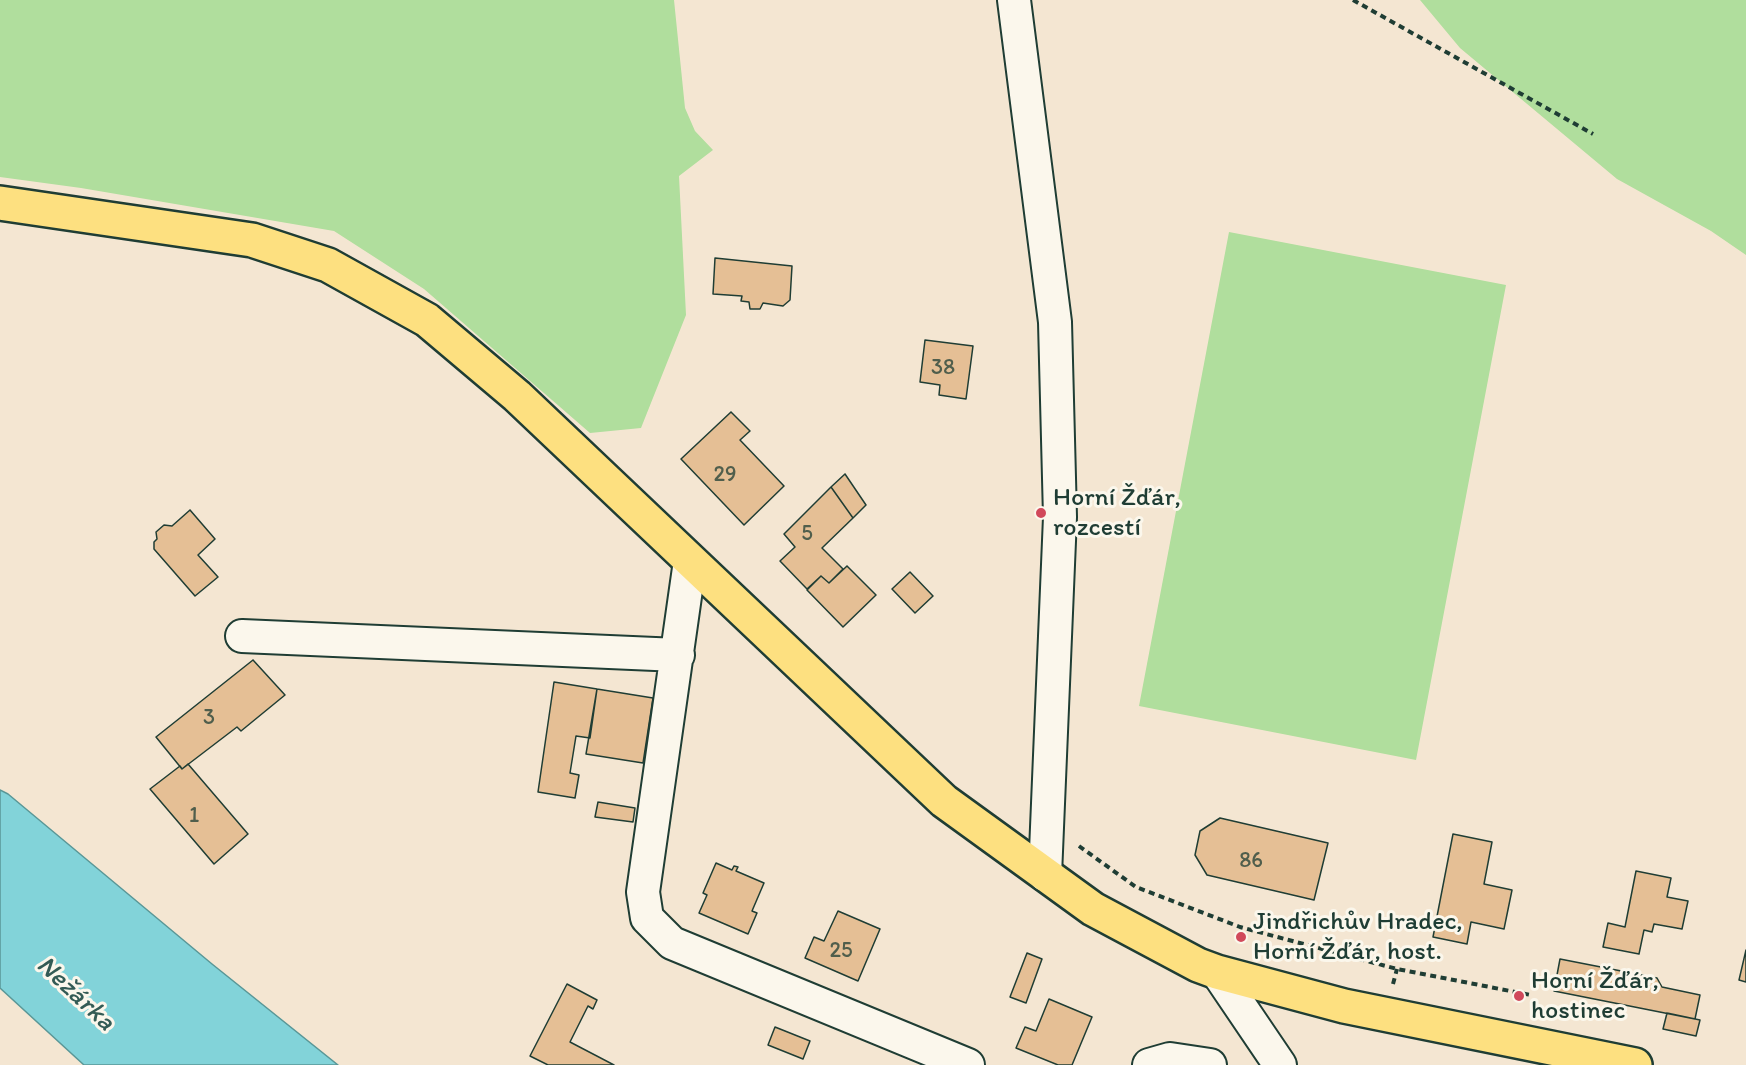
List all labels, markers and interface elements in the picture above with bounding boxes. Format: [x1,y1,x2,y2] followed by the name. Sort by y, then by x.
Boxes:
[931,355,955,381] house number: 38
[713,462,737,488] house number: 29
[1053,482,1181,544] place label: Horní Žďár, rozcestí
[1034,506,1048,520] marker: Horní Žďár, rozcestí
[801,521,813,547] house number: 5
[203,705,215,731] house number: 3
[189,803,199,829] house number: 1
[1239,848,1263,874] house number: 86
[1253,906,1463,968] place label: Jindřichův Hradec, Horní Žďár, host.
[1234,930,1248,944] marker: Jindřichův Hradec, Horní Žďár, host.
[829,938,853,964] house number: 25
[29,950,121,1038] water label: Nežárka
[1531,965,1659,1026] place label: Horní Žďár, hostinec
[1512,989,1526,1003] marker: Horní Žďár, hostinec

